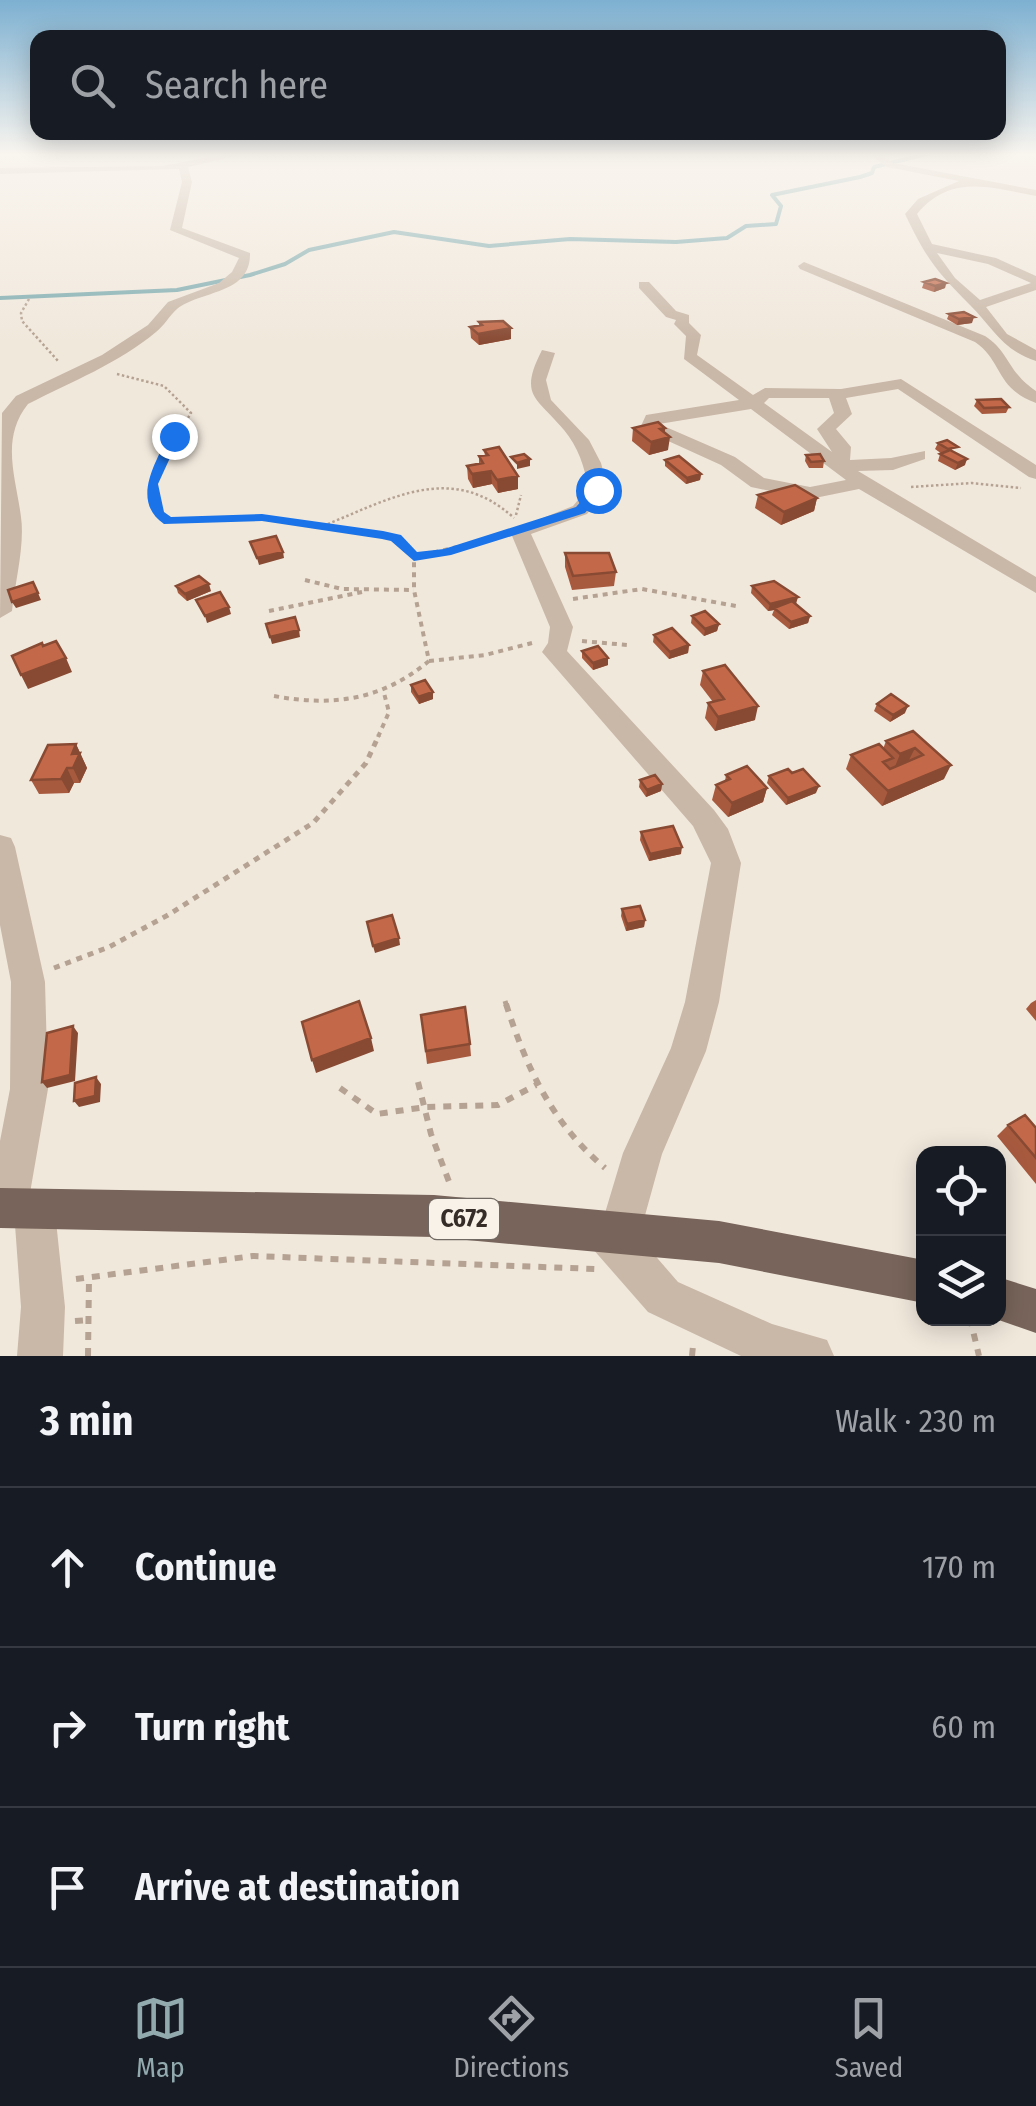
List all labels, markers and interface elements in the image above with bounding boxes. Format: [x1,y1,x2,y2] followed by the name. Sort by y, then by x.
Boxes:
[30,30,1006,140] search box
[65,58,120,113] icon: search
[145,62,328,108] text: Search here
[152,414,198,460] route end
[576,468,622,514] route start
[916,1146,1006,1326] map controls
[916,1146,1006,1236] button: locate
[429,1199,499,1239] road number: C672
[916,1236,1006,1326] button: layers
[40,1396,134,1446] text: 3 min
[835,1402,996,1440] text: Walk · 230 m
[40,1540,95,1595] icon: ahead
[135,1544,276,1590] text: Continue
[922,1548,996,1586] text: 170 m
[40,1700,95,1755] icon: right
[135,1704,289,1750] text: Turn right
[931,1708,996,1746] text: 60 m
[40,1860,95,1915] icon: arrive
[135,1864,460,1910] text: Arrive at destination
[133,1991,188,2084] tab: Map
[453,1991,569,2084] tab: Directions
[835,1991,903,2084] tab: Saved

